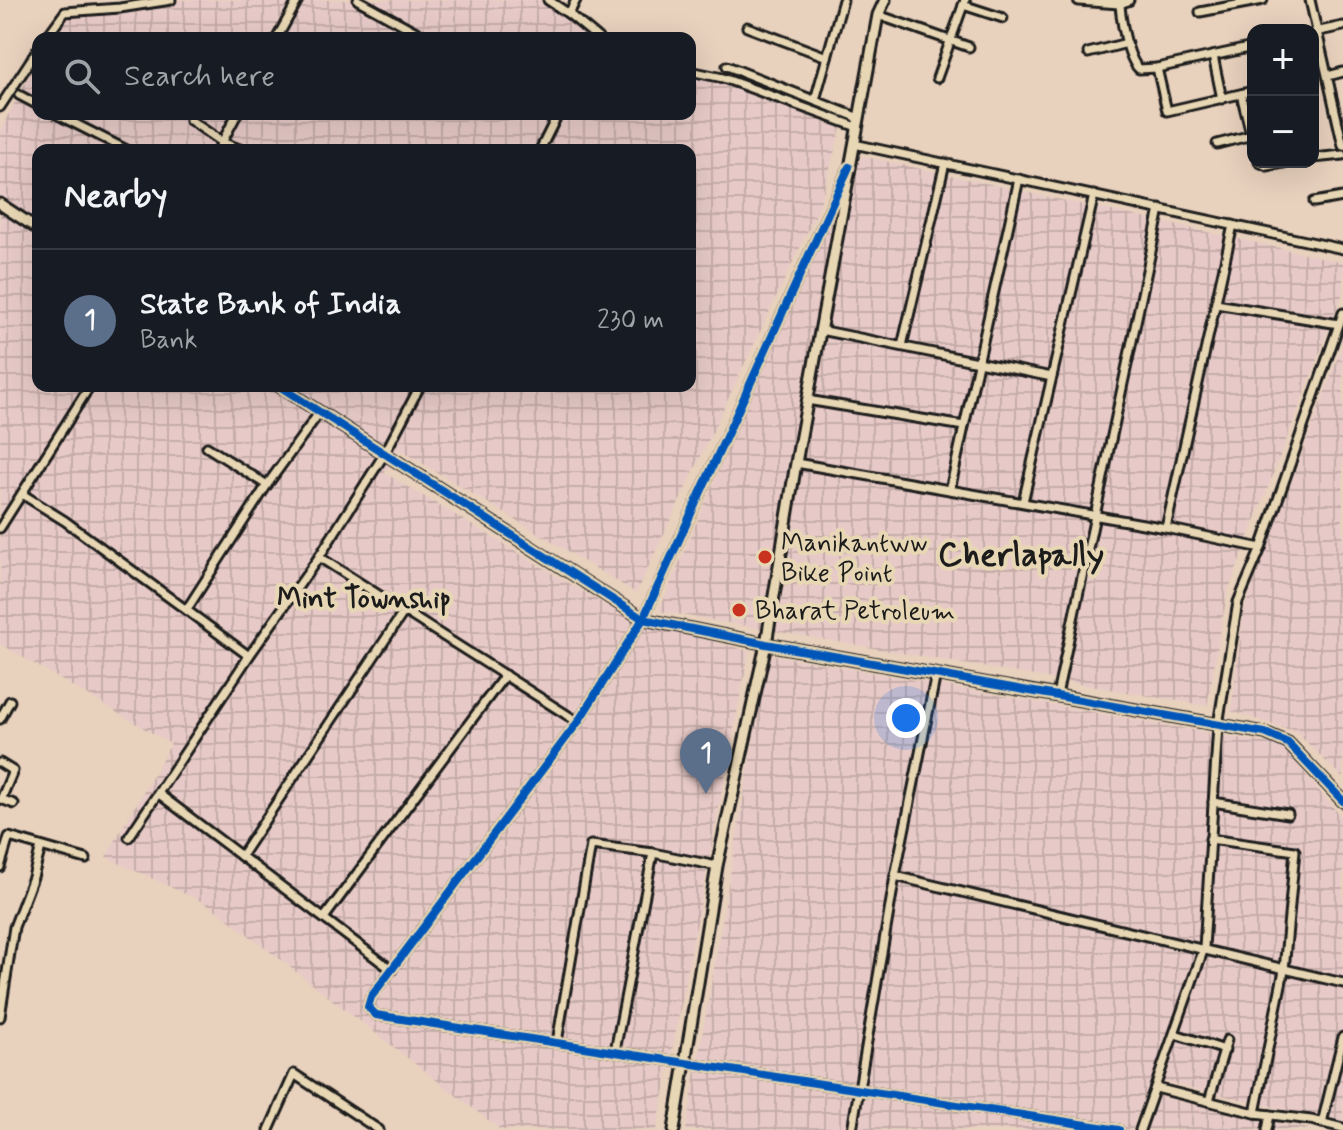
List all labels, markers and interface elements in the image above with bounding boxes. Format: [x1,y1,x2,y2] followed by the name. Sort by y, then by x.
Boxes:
[1247,24,1319,168] map controls
[1247,24,1319,96] button: +
[32,32,696,120] search box
[60,54,104,98] icon: search
[124,57,275,96] text: Search here
[1247,96,1319,168] button: −
[64,174,168,219] text: Nearby
[140,285,401,324] text: State Bank of India
[84,304,96,338] text: 1
[597,304,664,338] text: 230 m
[140,324,197,358] text: Bank
[781,527,928,591] place label: Manikantww Bike Point
[938,533,1104,578] district label: Cherlapally
[756,548,774,566] marker: Manikantww Bike Point
[277,581,451,618] district label: Mint Township
[755,595,955,629] place label: Bharat Petroleum
[730,601,748,619] marker: Bharat Petroleum
[886,698,926,738] your location
[680,728,732,794] pin: 1

